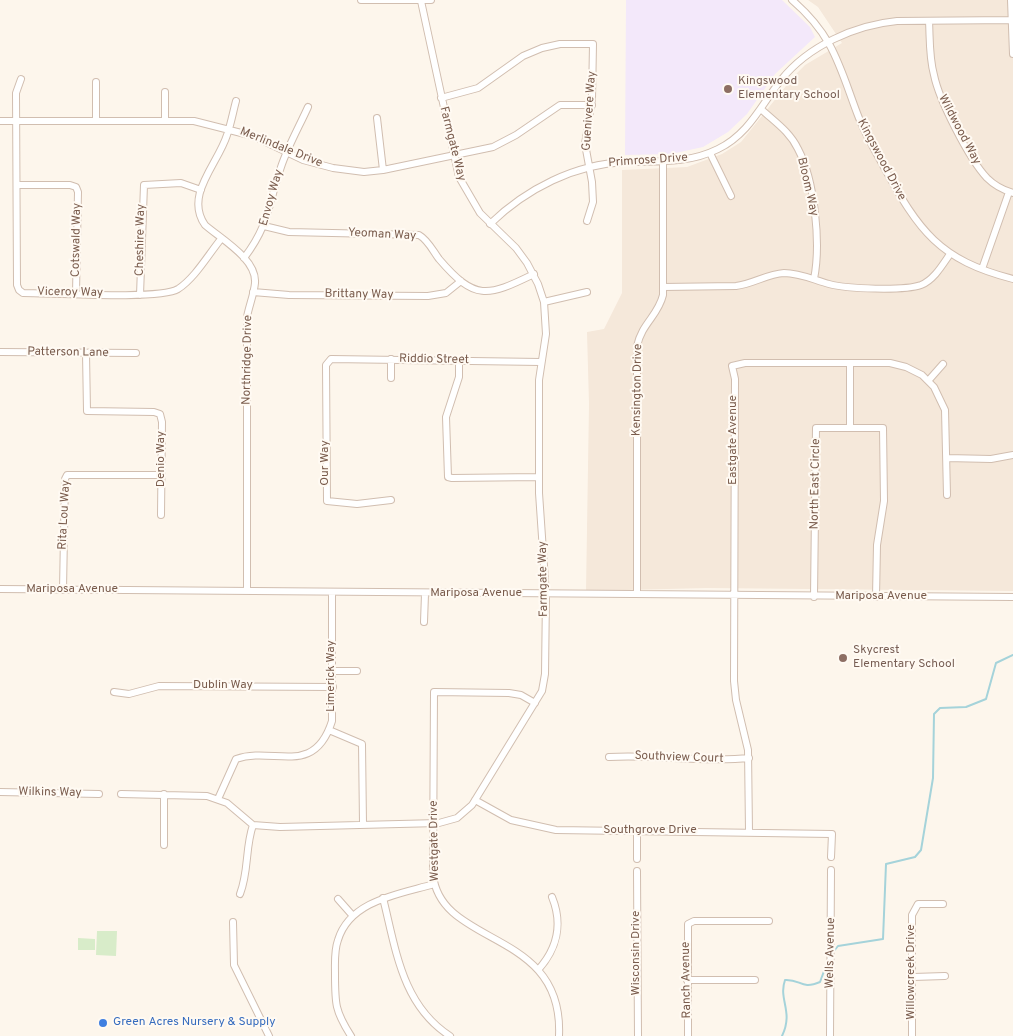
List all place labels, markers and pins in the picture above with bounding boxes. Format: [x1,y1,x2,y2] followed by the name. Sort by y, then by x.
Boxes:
[738,75,840,103] place label: Kingswood Elementary School
[722,83,734,95] marker: Kingswood Elementary School
[853,644,955,672] place label: Skycrest Elementary School
[837,652,849,664] marker: Skycrest Elementary School
[113,1016,276,1030] place label: Green Acres Nursery & Supply
[97,1017,109,1029] marker: Green Acres Nursery & Supply

